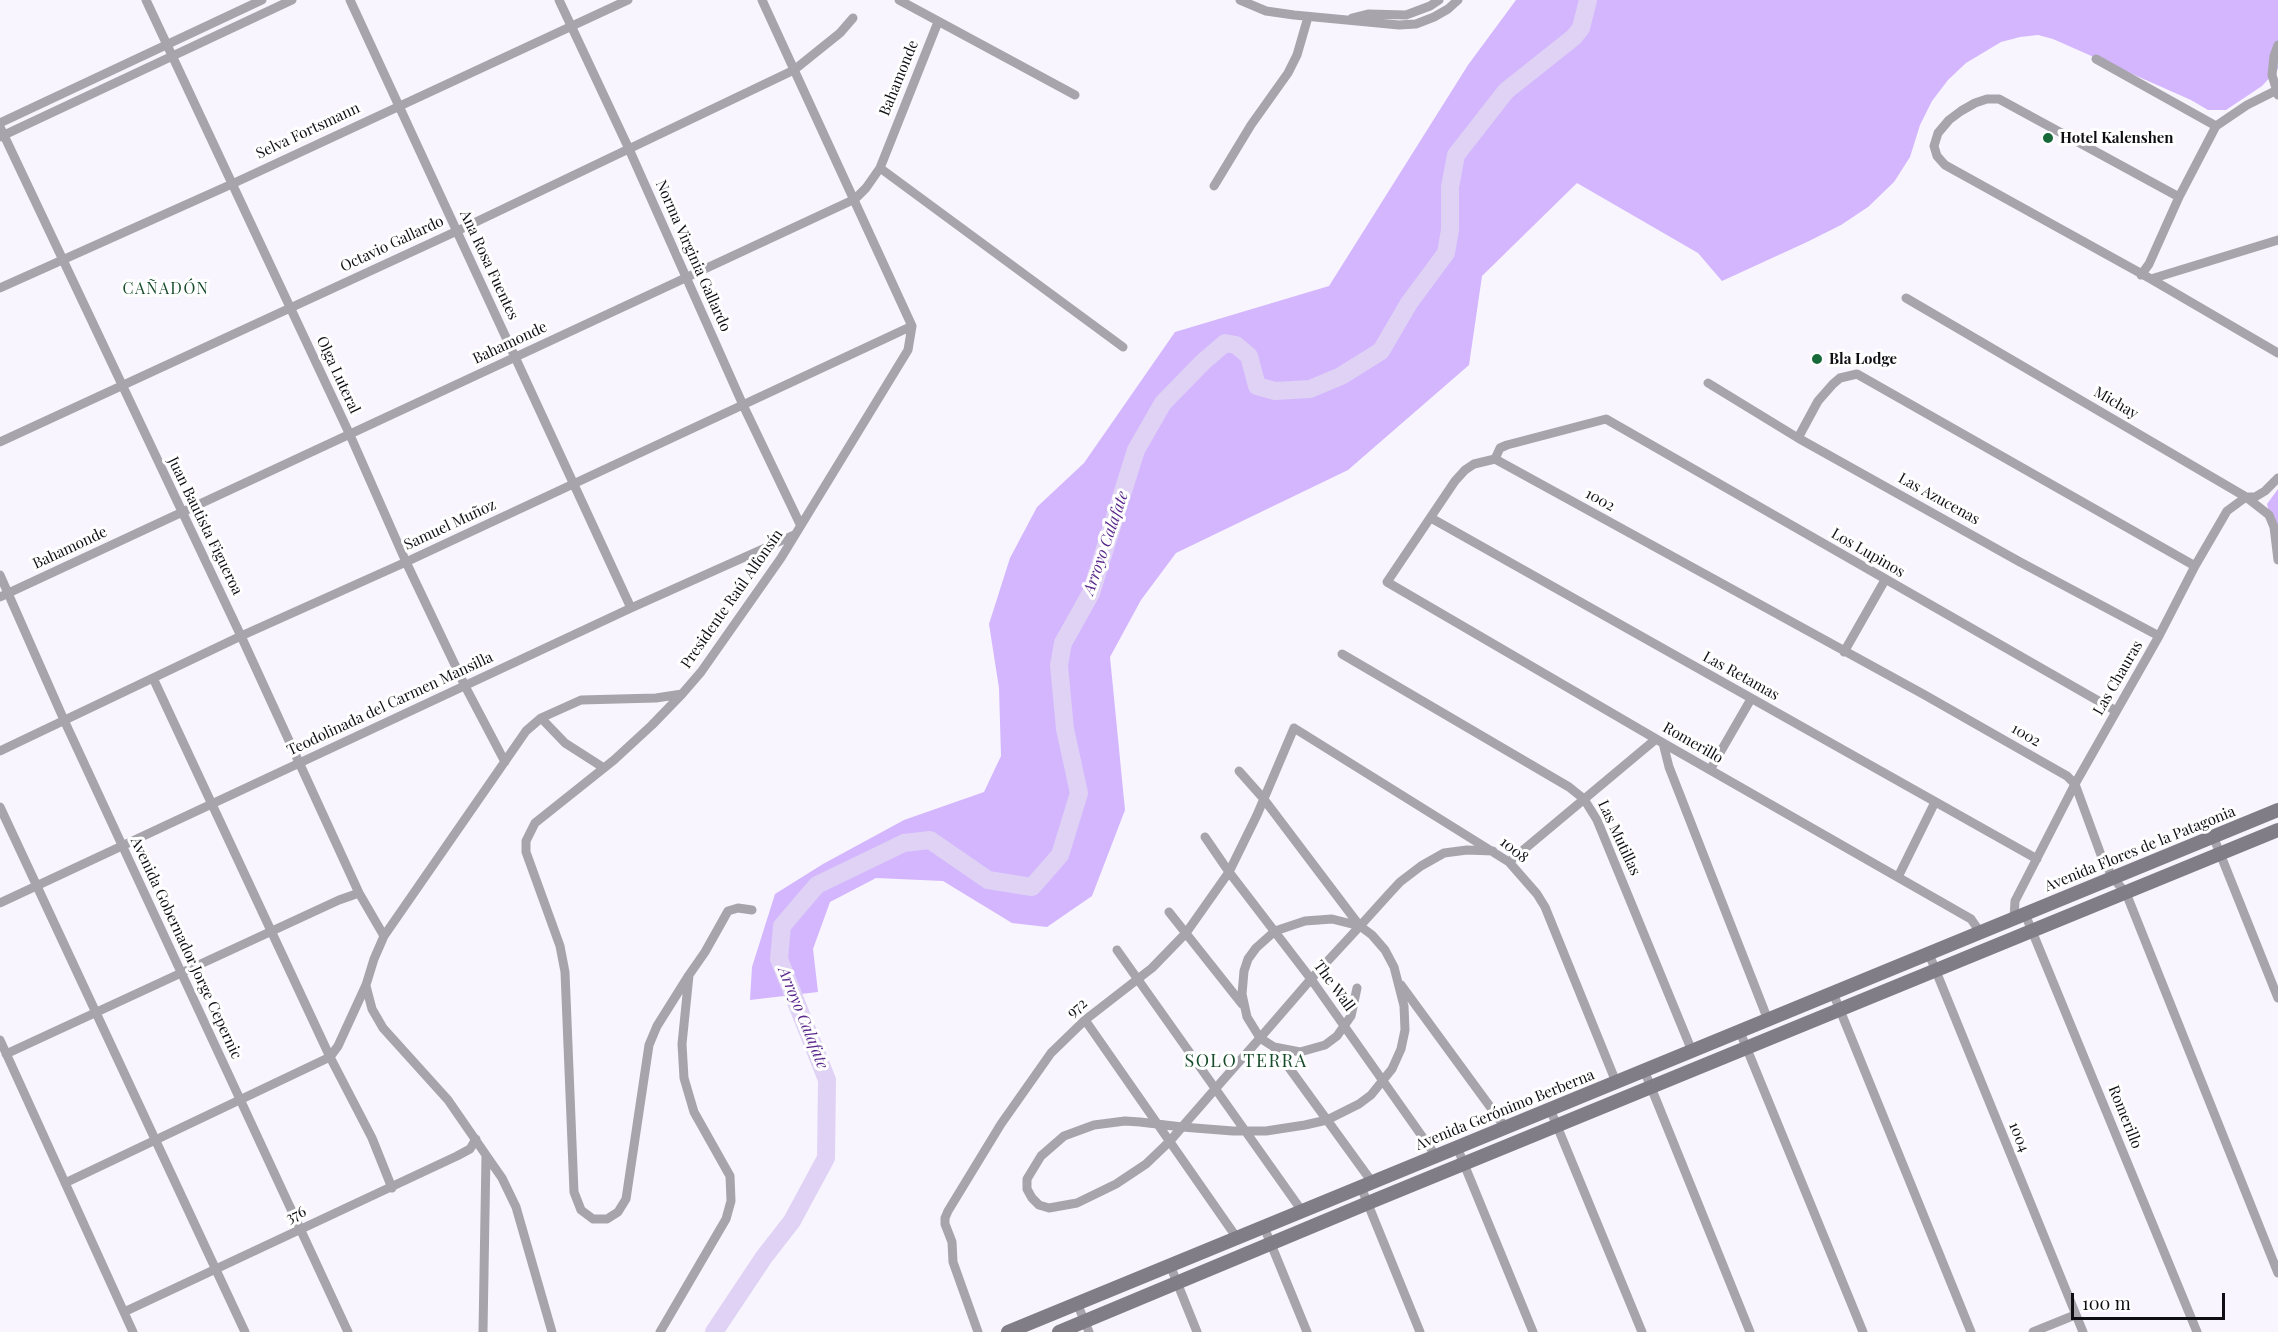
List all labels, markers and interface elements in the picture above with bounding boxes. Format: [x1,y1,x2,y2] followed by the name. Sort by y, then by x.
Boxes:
[876,38,922,118] street label: Bahamonde
[253,99,363,163] street label: Selva Fortsmann
[2060,129,2174,147] place label: Hotel Kalenshen
[2041,131,2055,145] marker: Hotel Kalenshen
[651,177,735,335] street label: Norma Virginia Gallardo
[456,207,522,323] street label: Ana Rosa Fuentes
[337,212,447,276] street label: Octavio Gallardo
[123,279,209,299] district label: CAÑADÓN
[470,318,550,368] street label: Bahamonde
[312,334,364,416] street label: Olga Luteral
[1829,350,1897,368] place label: Bla Lodge
[1810,352,1824,366] marker: Bla Lodge
[2090,383,2142,423] street label: Michay
[164,454,246,598] street label: Juan Bautista Figueroa
[1895,469,1983,529] street label: Las Azucenas
[1582,485,1618,515] street label: 1002
[1079,489,1133,597] water label: Arroyo Calafate
[401,496,499,554] street label: Samuel Muñoz
[30,523,110,573] street label: Bahamonde
[1828,525,1908,581] street label: Los Lupinos
[677,526,787,672] street label: Presidente Raúl Alfonsín
[2089,638,2147,718] street label: Las Chauras
[284,648,496,760] street label: Teodolinada del Carmen Mansilla
[1700,648,1782,704] street label: Las Retamas
[1660,719,1726,767] street label: Romerillo
[2008,720,2044,750] street label: 1002
[1594,798,1644,878] street label: Las Mutillas
[2042,802,2238,896] street label: Avenida Flores de la Patagonia
[1496,833,1532,867] street label: 1008
[127,834,245,1062] street label: Avenida Gobernador Jorge Cepernic
[1310,957,1358,1015] street label: The Wall
[774,964,832,1072] water label: Arroyo Calafate
[1063,994,1091,1022] street label: 972
[1184,1050,1308,1072] district label: SOLO TERRA
[1413,1066,1597,1154] street label: Avenida Gerónimo Berberna
[2104,1083,2146,1151] street label: Romerillo
[2005,1119,2033,1155] street label: 1004
[283,1202,309,1228] street label: 376
[2074,1281,2228,1319] scale bar
[2082,1291,2131,1315] text: 100 m

